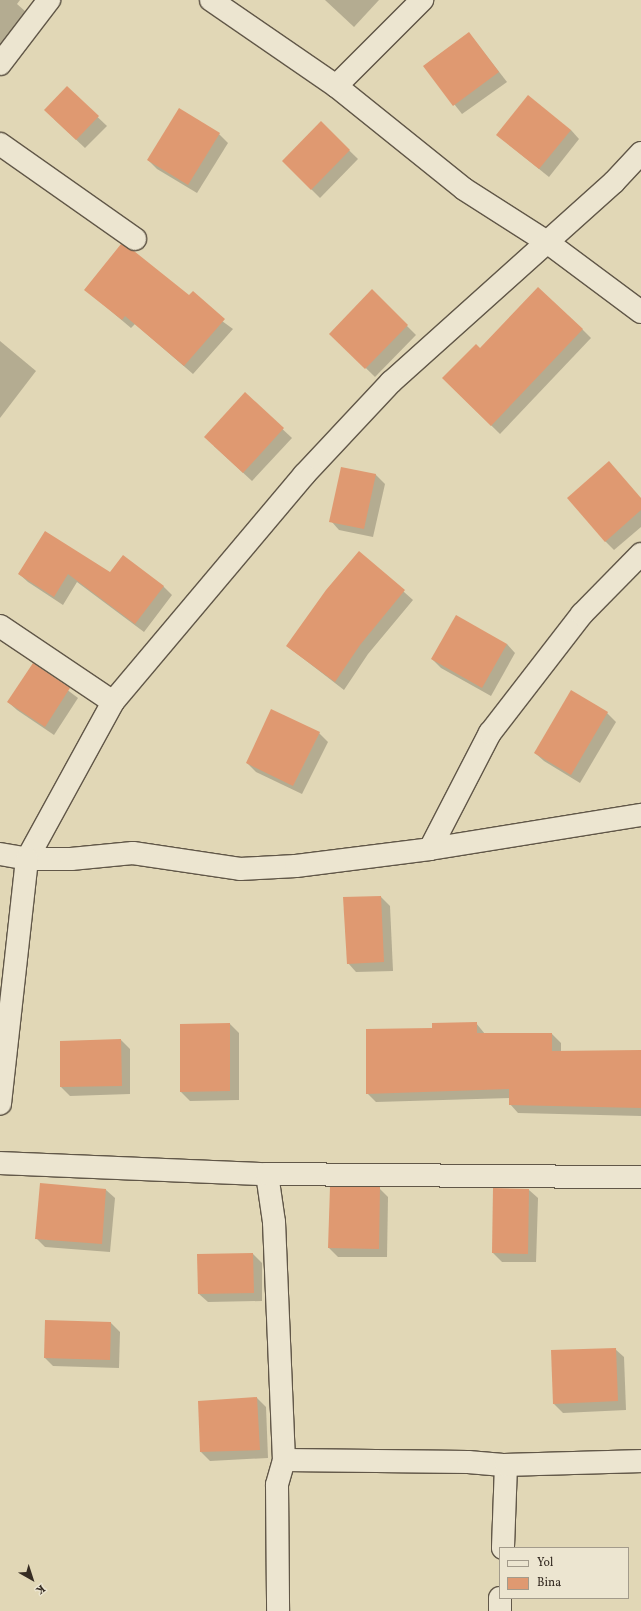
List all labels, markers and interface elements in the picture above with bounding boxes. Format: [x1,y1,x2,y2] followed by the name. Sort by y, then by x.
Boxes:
[499,1547,629,1599] legend
[537,1555,553,1571] text: Yol
[12,1559,52,1599] north arrow
[537,1575,561,1591] text: Bina
[32,1580,48,1597] text: K

